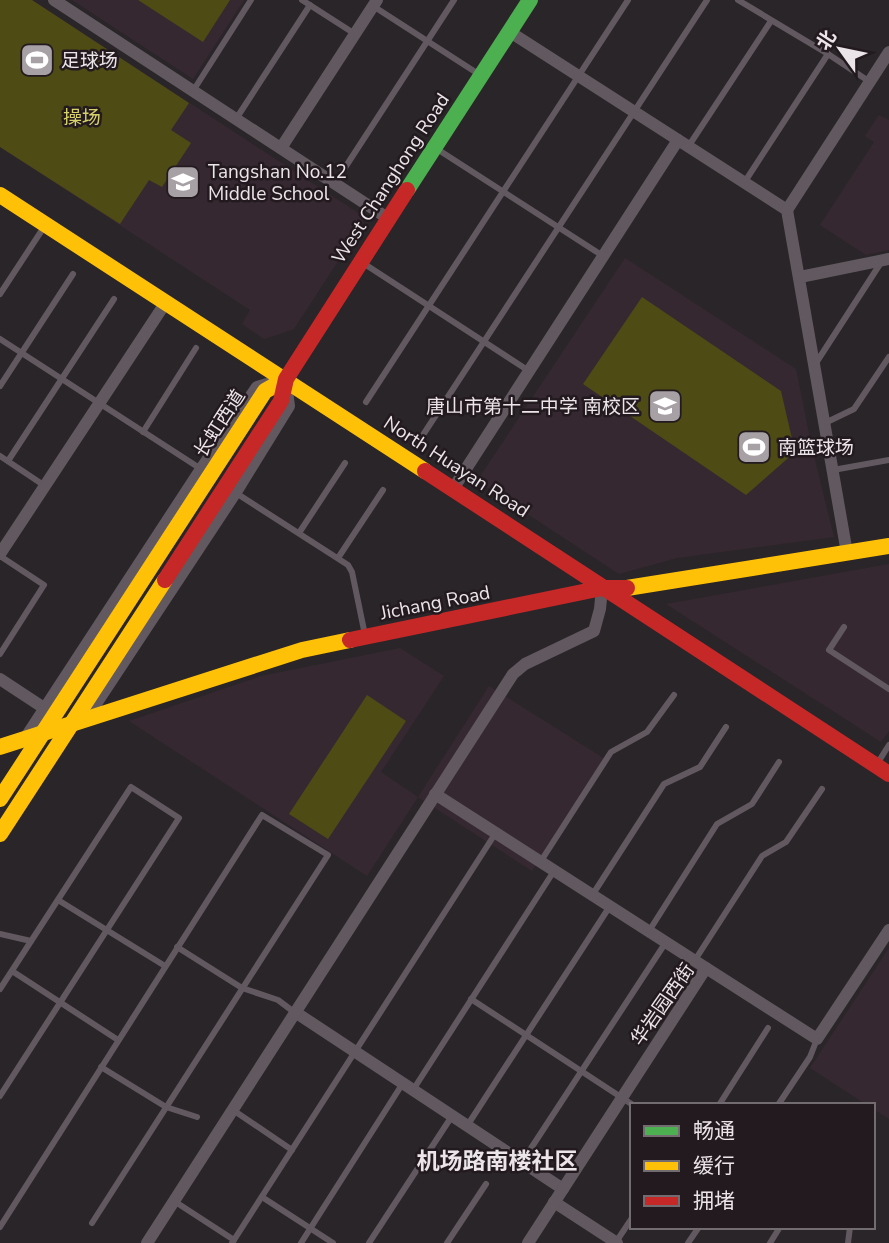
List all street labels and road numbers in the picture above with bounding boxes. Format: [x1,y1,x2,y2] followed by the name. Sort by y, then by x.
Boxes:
[326,88,456,269] street label: West Changhong Road
[188,385,251,463] street label: 长虹西道
[379,410,534,524] street label: North Huayan Road
[377,580,492,627] street label: Jichang Road
[625,958,701,1051] street label: 华岩园西街

